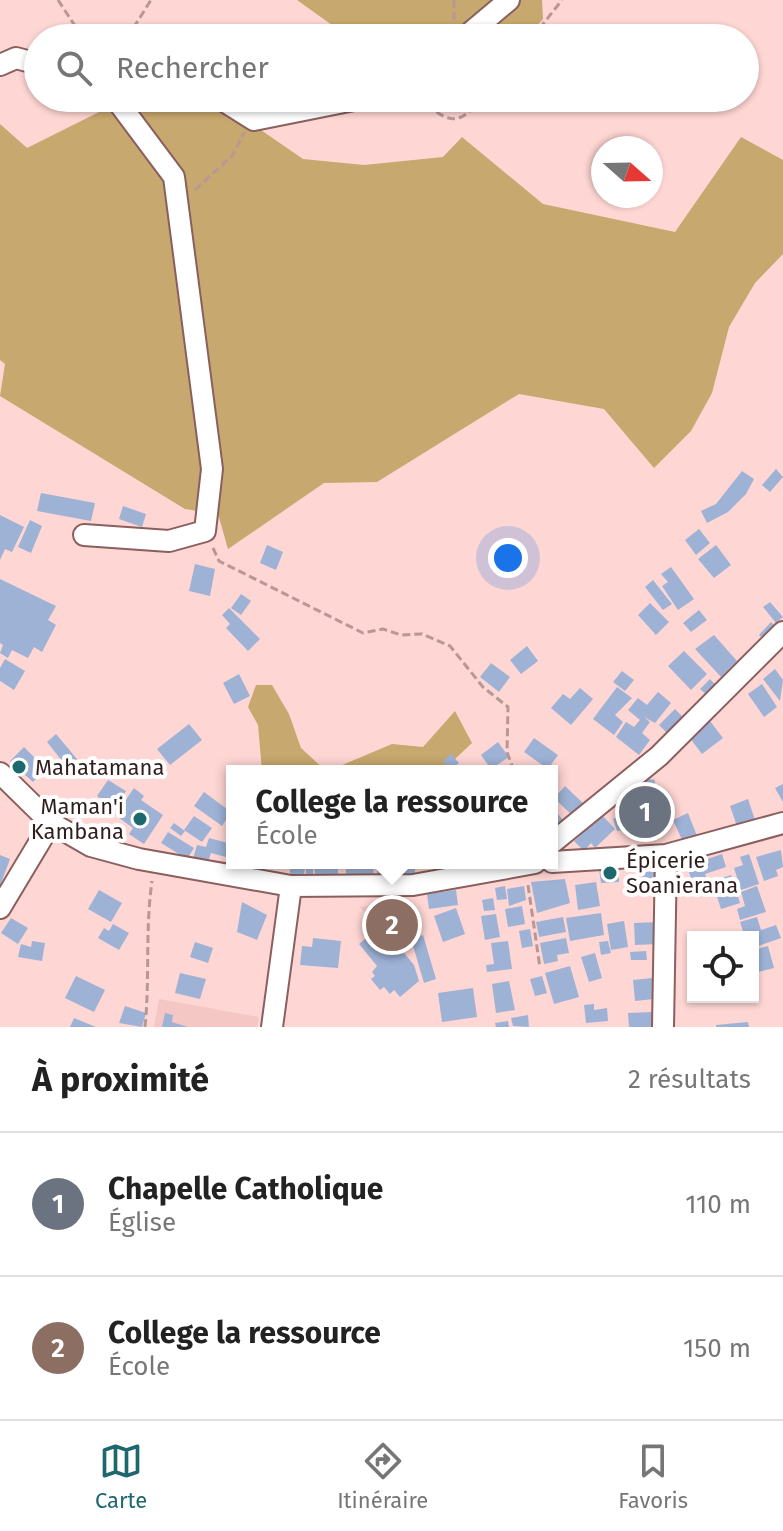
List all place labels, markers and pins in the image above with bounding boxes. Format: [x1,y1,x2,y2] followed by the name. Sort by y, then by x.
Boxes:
[35,754,164,781] place label: Mahatamana
[10,758,28,776] marker: Mahatamana
[619,782,671,842] pin: 1
[31,793,124,845] place label: Maman'i Kambana
[131,810,149,828] marker: Maman'i Kambana
[626,847,738,899] place label: Épicerie Soanierana
[601,864,619,882] marker: Épicerie Soanierana
[366,895,418,955] pin: 2

